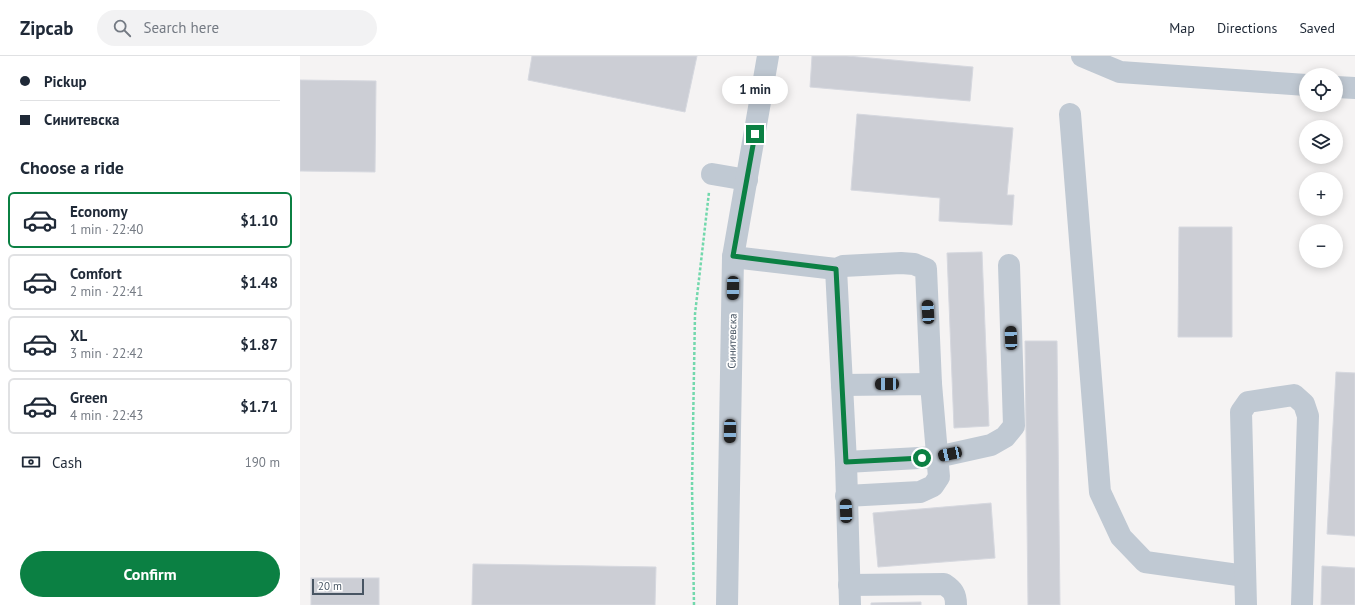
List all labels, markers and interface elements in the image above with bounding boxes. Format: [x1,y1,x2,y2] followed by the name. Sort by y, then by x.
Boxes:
[97,10,377,46] search box
[20,16,73,40] text: Zipcab
[111,17,133,39] icon: search
[143,18,219,37] text: Search here
[1169,19,1195,37] text: Map
[1217,19,1277,37] text: Directions
[1299,19,1335,37] text: Saved
[1299,68,1343,268] map controls
[1299,68,1343,112] button: locate
[44,72,87,91] text: Pickup
[722,76,788,104] callout: 1 min
[739,81,771,98] text: 1 min
[44,110,119,129] text: Синитевска
[1299,120,1343,164] button: layers
[746,125,764,143] route end
[20,156,124,179] text: Choose a ride
[1299,172,1343,216] button: +
[22,202,58,238] icon: car
[70,202,128,221] text: Economy
[240,211,278,230] text: $1.10
[70,221,143,238] text: 1 min · 22:40
[1299,224,1343,268] button: −
[22,264,58,300] icon: car
[70,264,122,283] text: Comfort
[240,273,278,292] text: $1.48
[727,276,739,300] car
[70,283,143,300] text: 2 min · 22:41
[921,300,935,324] car
[725,313,739,369] street label: Синитевска
[22,326,58,362] icon: car
[70,326,87,345] text: XL
[1005,326,1017,350] car
[240,335,278,354] text: $1.87
[70,345,143,362] text: 3 min · 22:42
[875,378,899,390] car
[22,388,58,424] icon: car
[70,388,108,407] text: Green
[240,397,278,416] text: $1.71
[70,407,143,424] text: 4 min · 22:43
[724,419,736,443] car
[937,446,963,462] car
[913,449,931,467] route start
[20,451,42,473] icon: cash
[52,453,82,472] text: Cash
[245,454,280,471] text: 190 m
[840,499,852,523] car
[20,551,280,597] button: Confirm
[312,577,364,596] scale bar
[318,579,342,593] text: 20 m

